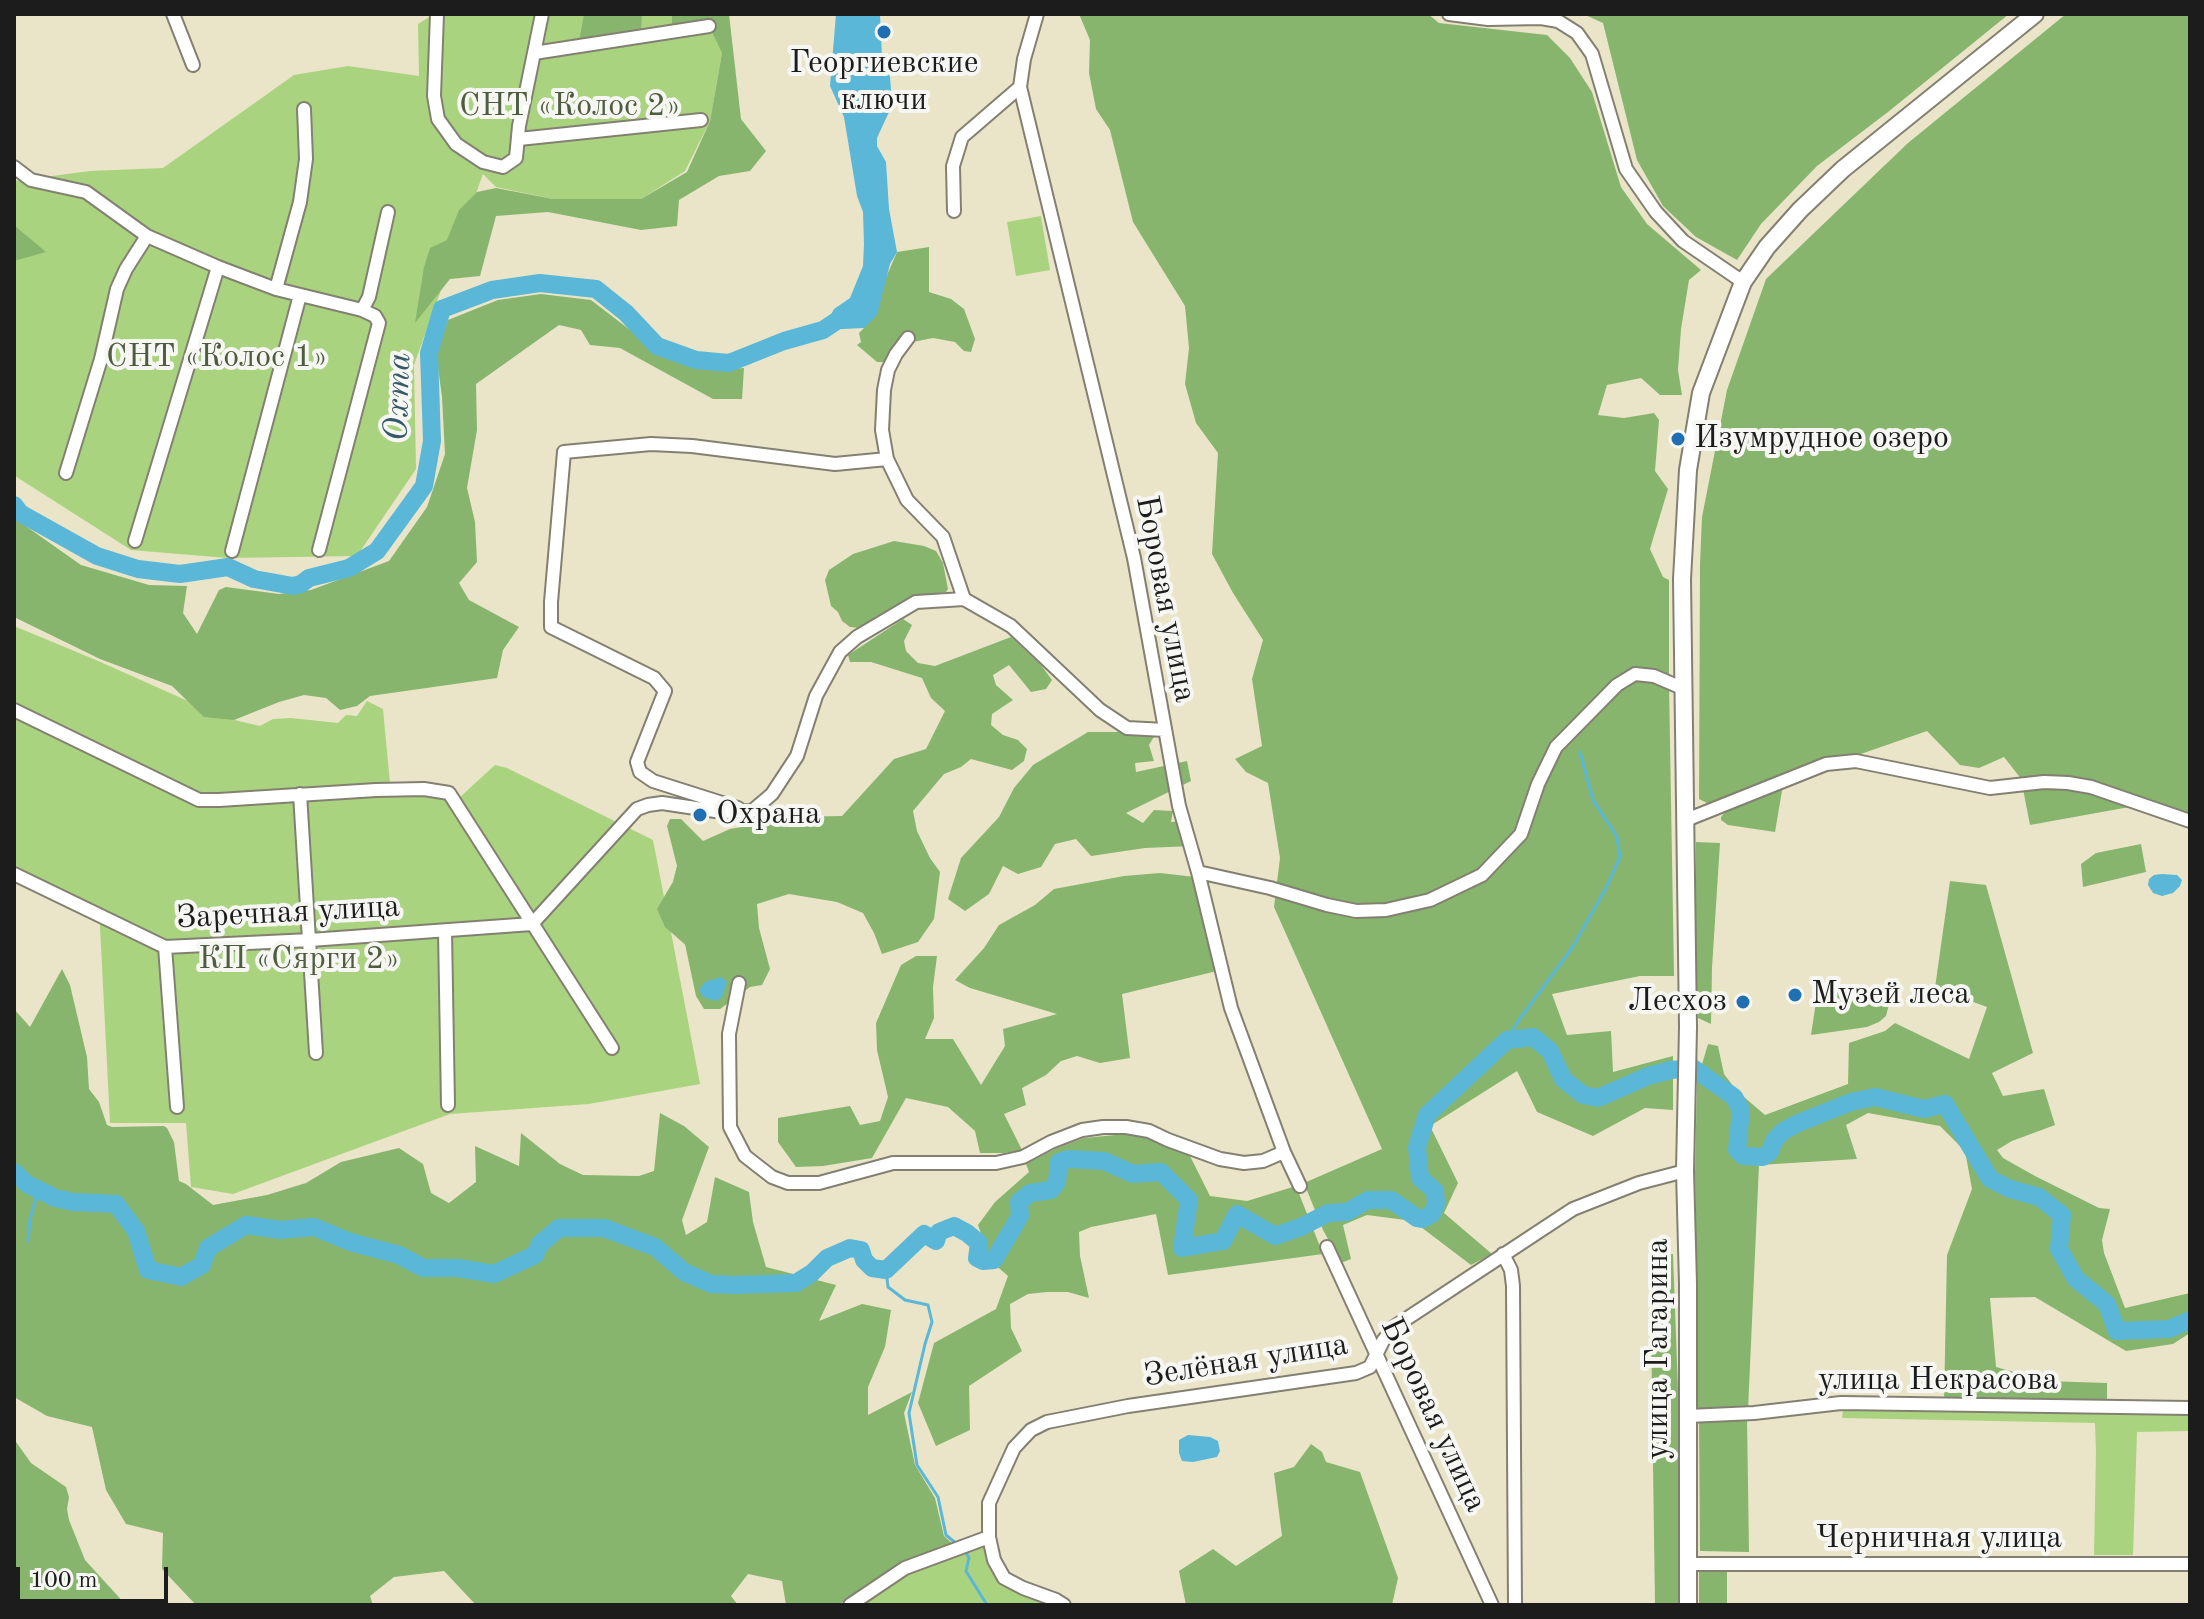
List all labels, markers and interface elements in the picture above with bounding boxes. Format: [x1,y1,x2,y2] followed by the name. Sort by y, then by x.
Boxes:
[875,23,893,41] marker: Георгиевские ключи
[790,45,978,120] place label: Георгиевские ключи
[459,88,681,126] park label: СНТ «Колос 2»
[106,339,328,377] park label: СНТ «Колос 1»
[377,352,421,442] water label: Охта
[1694,420,1949,458] place label: Изумрудное озеро
[1669,430,1687,448] marker: Изумрудное озеро
[1126,492,1204,706] street label: Боровая улица
[716,796,821,834] place label: Охрана
[691,806,709,824] marker: Охрана
[175,888,401,938] street label: Заречная улица
[198,941,400,979] park label: КП «Сярги 2»
[1811,976,1970,1014] place label: Музей леса
[1628,983,1727,1021] place label: Лесхоз
[1786,986,1804,1004] marker: Музей леса
[1734,993,1752,1011] marker: Лесхоз
[1640,1238,1678,1460] street label: улица Гагарина
[1371,1312,1495,1518] street label: Боровая улица
[1141,1326,1351,1396] street label: Зелёная улица
[1818,1362,2058,1400] street label: улица Некрасова
[1816,1520,2062,1558] street label: Черничная улица
[20,1551,172,1601] scale bar
[30,1569,98,1593] text: 100 m

